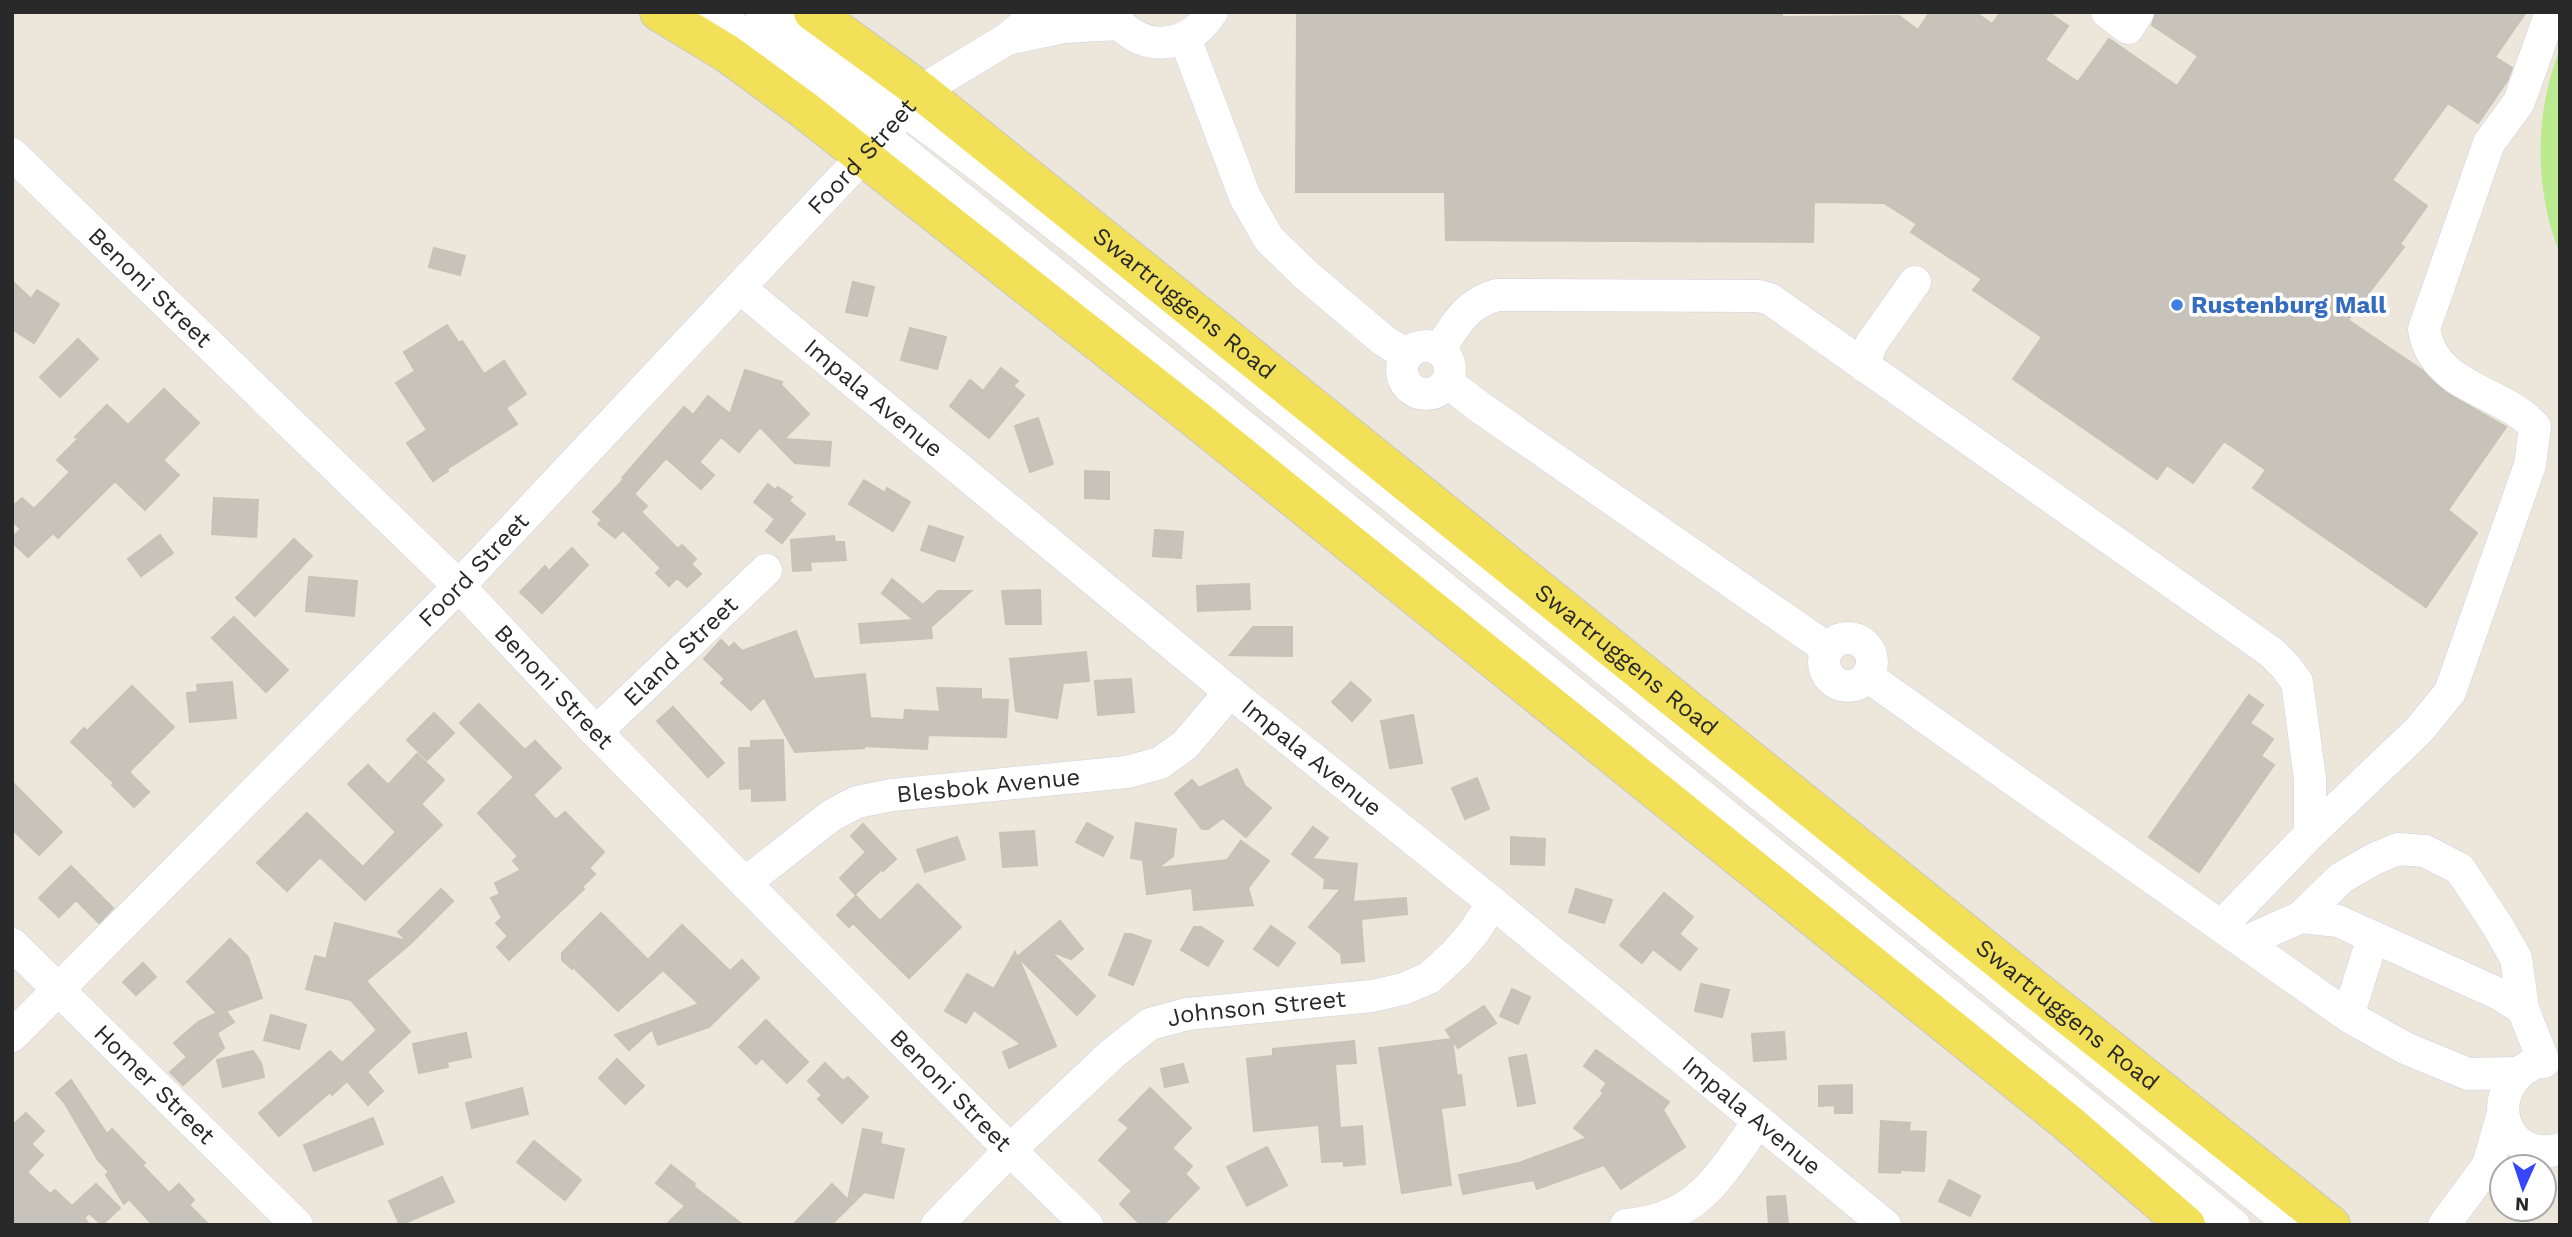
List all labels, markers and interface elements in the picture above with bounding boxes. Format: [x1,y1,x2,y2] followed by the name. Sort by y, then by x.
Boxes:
[802,93,922,220] street label: Foord Street
[1087,221,1281,385] street label: Swartruggens Road
[83,222,218,353] street label: Benoni Street
[2191,291,2386,319] place label: Rustenburg Mall
[2169,297,2185,313] marker: Rustenburg Mall
[799,333,948,463] street label: Impala Avenue
[413,507,534,633] street label: Foord Street
[1530,578,1723,742] street label: Swartruggens Road
[618,591,743,712] street label: Eland Street
[489,619,619,755] street label: Benoni Street
[1236,693,1387,822] street label: Impala Avenue
[895,763,1081,808] street label: Blesbok Avenue
[1970,933,2164,1096] street label: Swartruggens Road
[1164,985,1347,1033] street label: Johnson Street
[88,1019,221,1150] street label: Homer Street
[884,1023,1017,1157] street label: Benoni Street
[1677,1050,1827,1181] street label: Impala Avenue
[2488,1153,2558,1223] north arrow
[2514,1193,2530,1216] text: N

